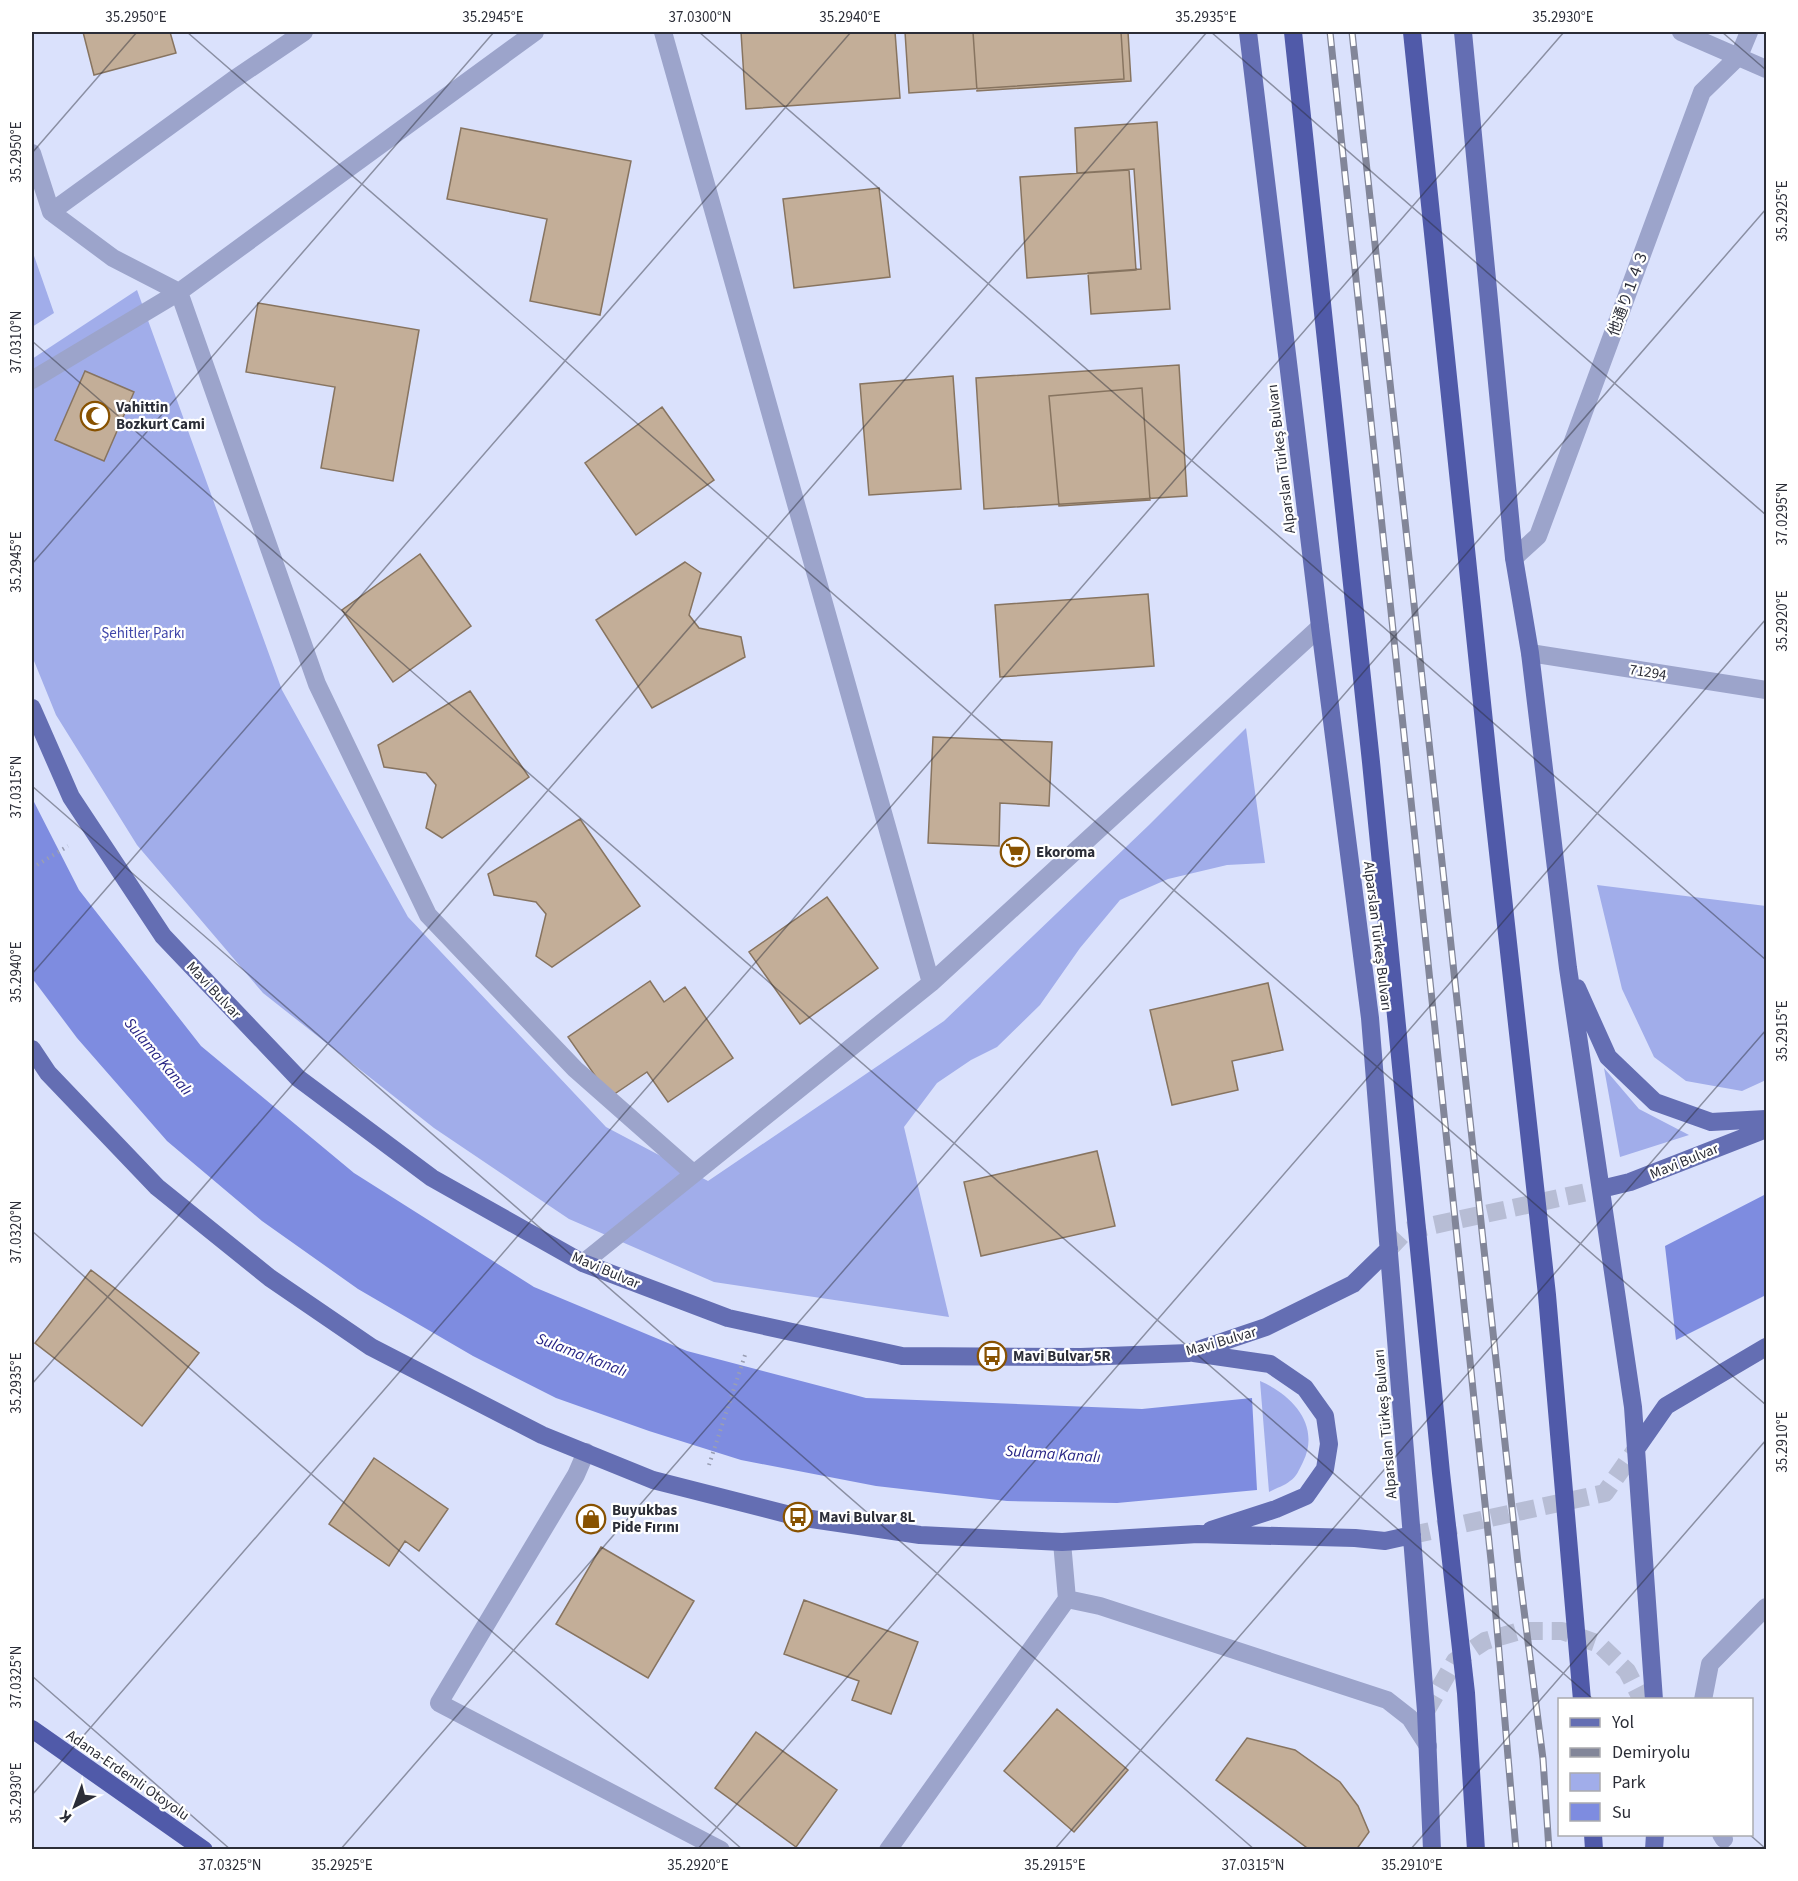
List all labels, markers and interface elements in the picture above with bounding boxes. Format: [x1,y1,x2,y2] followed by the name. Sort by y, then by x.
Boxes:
[105,7,167,28] text: 35.2950°E
[462,7,524,28] text: 35.2945°E
[668,7,732,28] text: 37.0300°N
[819,7,881,28] text: 35.2940°E
[1175,7,1237,28] text: 35.2935°E
[1532,7,1594,28] text: 35.2930°E
[6,121,27,183] text: 35.2950°E
[1772,180,1793,242] text: 35.2925°E
[1603,247,1654,339] street label: 他通り１４３
[6,310,27,374] text: 37.0310°N
[1262,383,1301,535] street label: Alparslan Türkeş Bulvarı
[115,397,205,435] place label: Vahittin Bozkurt Cami
[79,400,111,432] mosque icon: Vahittin Bozkurt Cami
[1772,482,1793,546] text: 37.0295°N
[6,531,27,593] text: 35.2945°E
[1772,590,1793,652] text: 35.2920°E
[101,623,185,644] park label: Şehitler Parkı
[1628,659,1669,686] street label: 71294
[6,755,27,819] text: 37.0315°N
[999,836,1031,868] supermarket icon: Ekoroma
[1036,842,1095,863] place label: Ekoroma
[1358,860,1397,1012] street label: Alparslan Türkeş Bulvarı
[6,941,27,1003] text: 35.2940°E
[181,957,247,1025] street label: Mavi Bulvar
[1772,1000,1793,1062] text: 35.2915°E
[119,1013,198,1100] water label: Sulama Kanalı
[1647,1138,1722,1185] street label: Mavi Bulvar
[6,1200,27,1264] text: 37.0320°N
[568,1247,644,1295] street label: Mavi Bulvar
[1183,1321,1260,1362] street label: Mavi Bulvar
[533,1328,630,1382] water label: Sulama Kanalı
[976,1340,1008,1372] bus stop icon: Mavi Bulvar 5R
[1013,1346,1111,1367] place label: Mavi Bulvar 5R
[1368,1348,1403,1500] street label: Alparslan Türkeş Bulvarı
[6,1352,27,1414] text: 35.2935°E
[1772,1411,1793,1473] text: 35.2910°E
[1004,1440,1102,1468] water label: Sulama Kanalı
[612,1500,679,1538] place label: Buyukbas Pide Fırını
[782,1501,814,1533] bus stop icon: Mavi Bulvar 8L
[575,1503,607,1535] shop icon: Buyukbas Pide Fırını
[819,1507,916,1528] place label: Mavi Bulvar 8L
[6,1645,27,1709] text: 37.0325°N
[1558,1698,1753,1836] legend
[1611,1710,1634,1735] text: Yol
[62,1725,194,1826] street label: Adana-Erdemli Otoyolu
[1612,1740,1691,1765] text: Demiryolu
[6,1762,27,1824] text: 35.2930°E
[1612,1770,1646,1795] text: Park
[45,1776,105,1836] north arrow
[1612,1800,1631,1825] text: Su
[55,1805,77,1828] text: K
[198,1855,262,1876] text: 37.0325°N
[311,1855,373,1876] text: 35.2925°E
[667,1855,729,1876] text: 35.2920°E
[1024,1855,1086,1876] text: 35.2915°E
[1221,1855,1285,1876] text: 37.0315°N
[1381,1855,1443,1876] text: 35.2910°E

